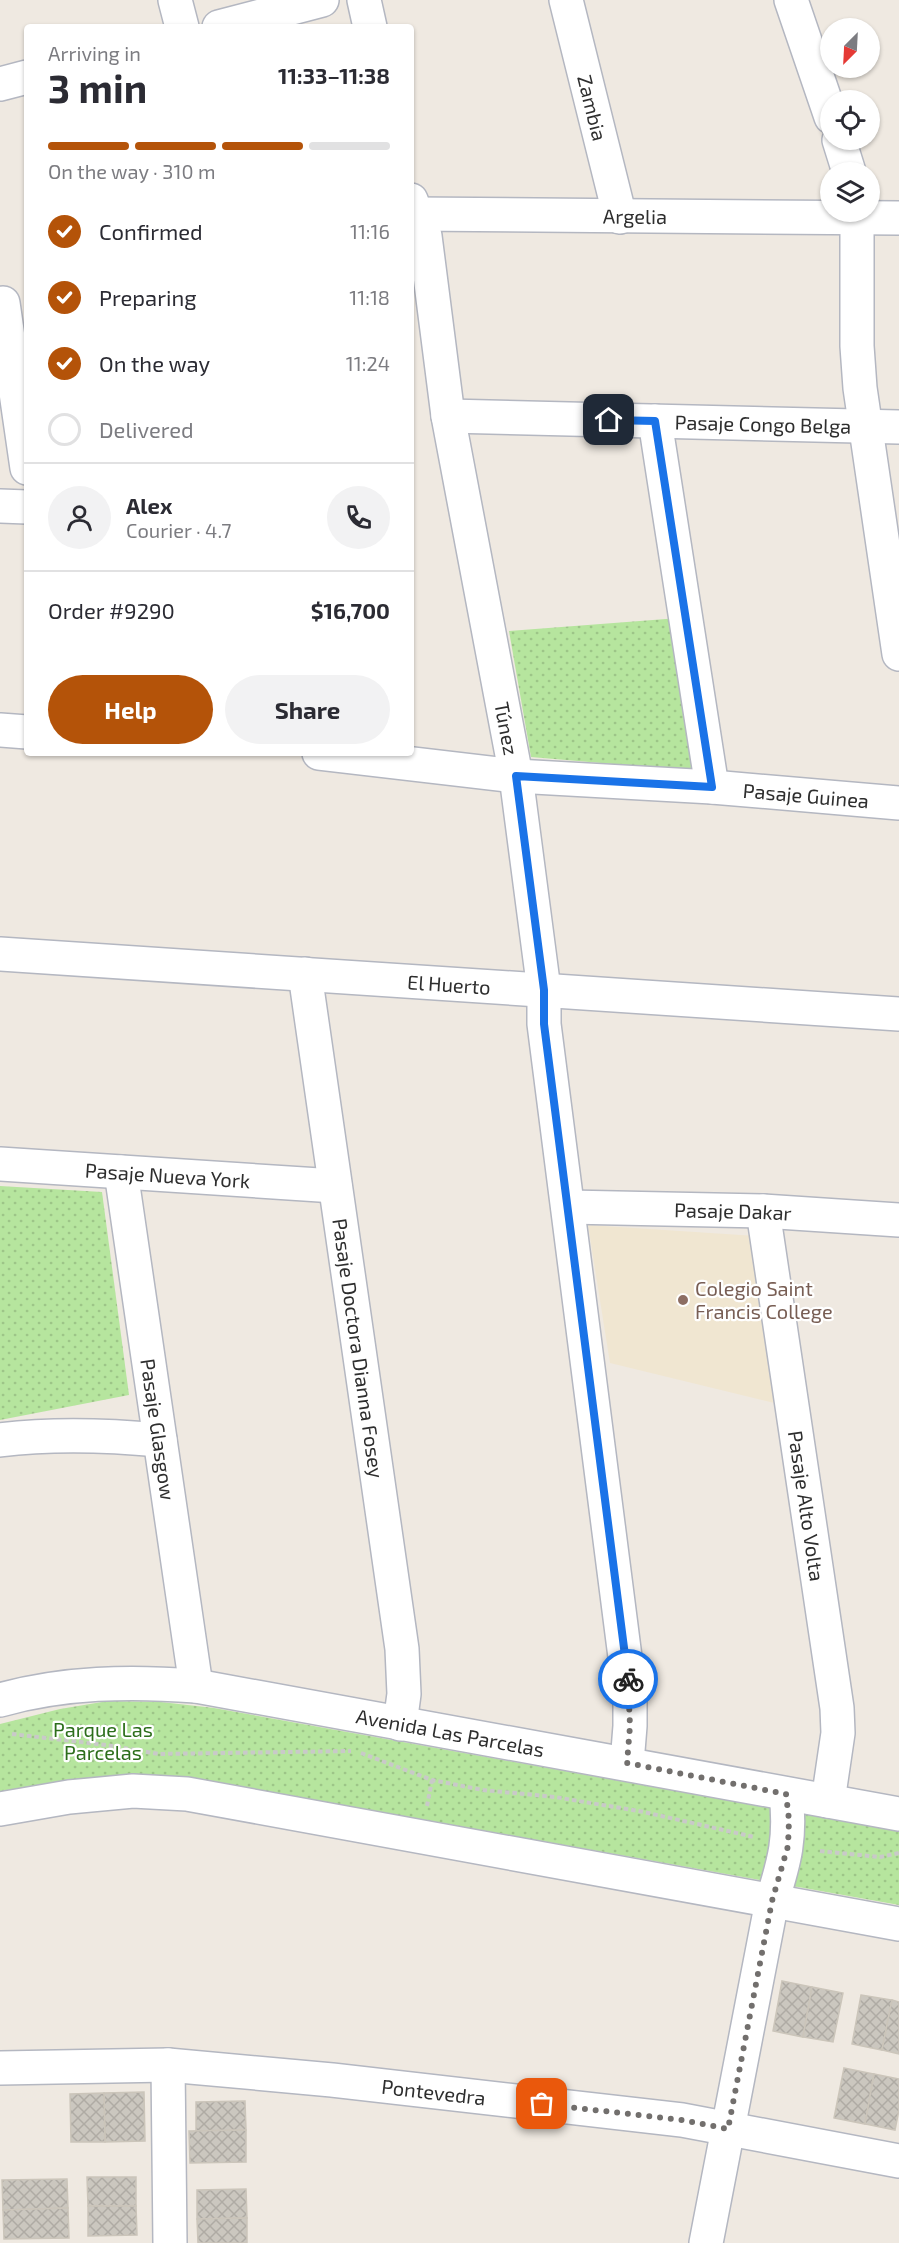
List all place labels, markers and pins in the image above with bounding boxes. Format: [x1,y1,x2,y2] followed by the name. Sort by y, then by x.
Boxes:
[583,394,634,445] pin
[695,1276,833,1323] place label: Colegio Saint Francis College
[676,1293,690,1307] marker: Colegio Saint Francis College
[516,2078,567,2129] pin

